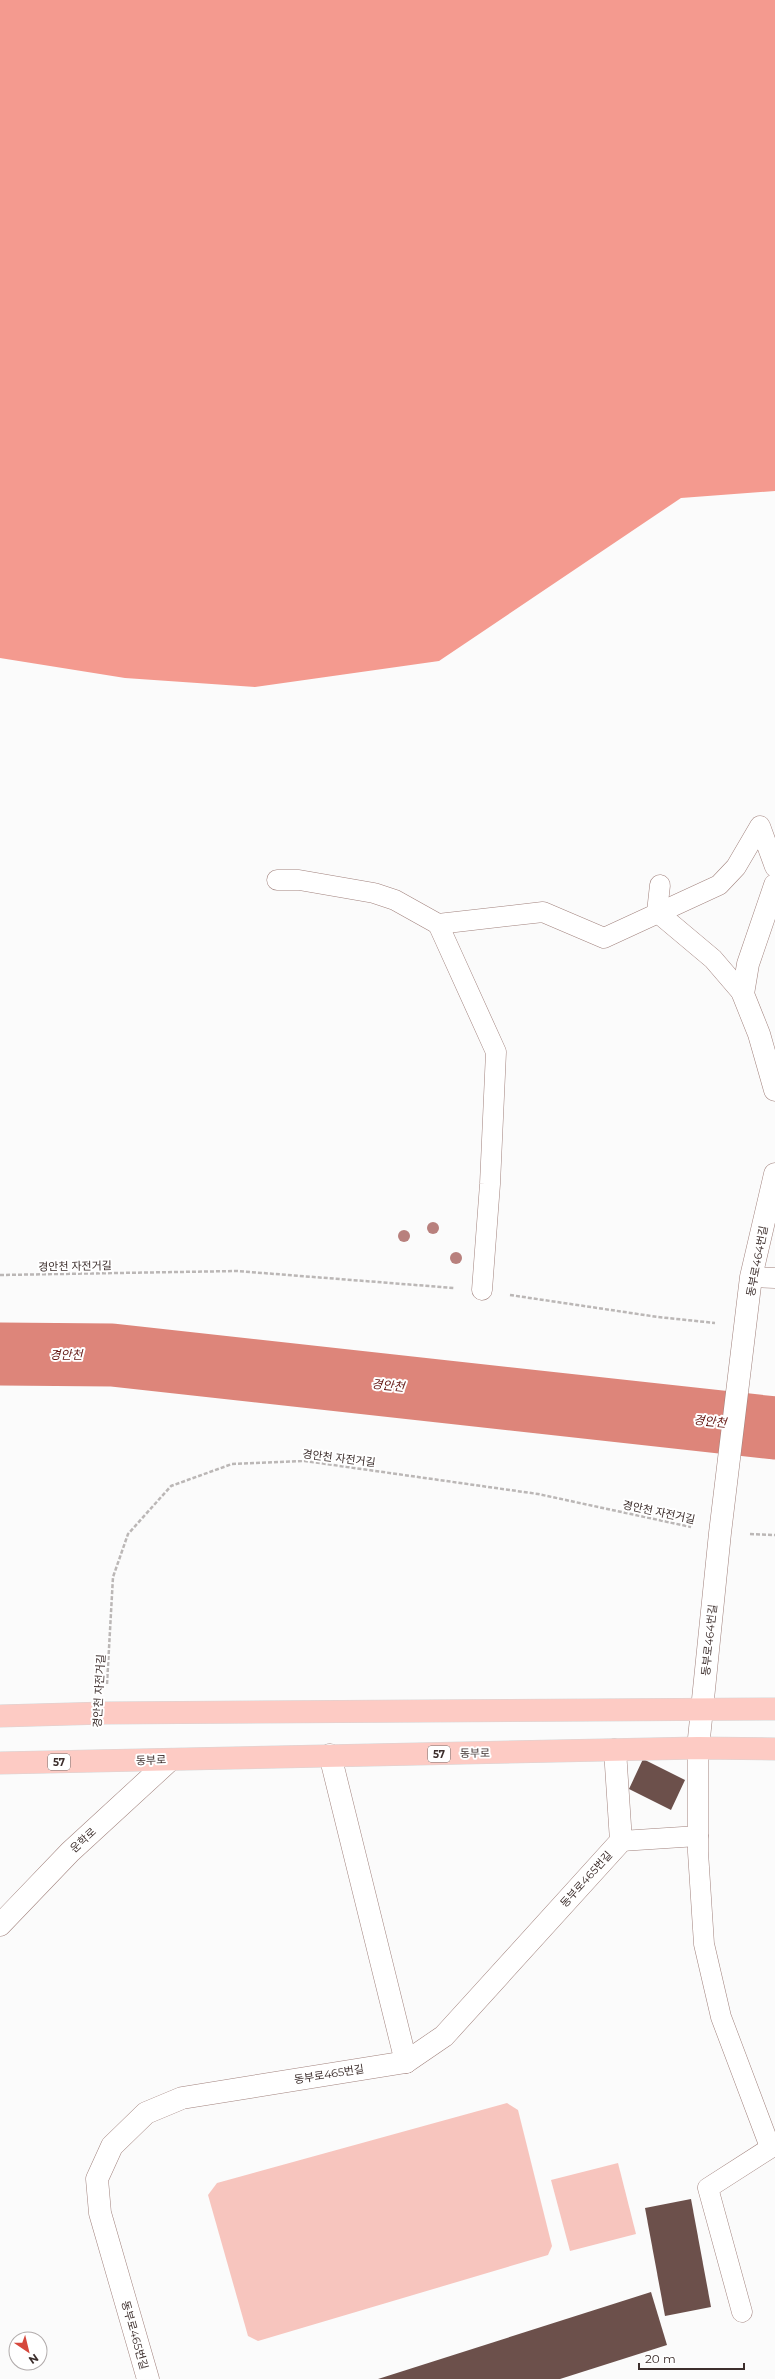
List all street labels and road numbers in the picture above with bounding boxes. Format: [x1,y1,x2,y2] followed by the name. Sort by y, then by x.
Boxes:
[743,1224,771,1298] street label: 동부로464번길
[38,1258,112,1274] street label: 경안천 자전거길
[302,1447,376,1469] street label: 경안천 자전거길
[621,1497,697,1527] street label: 경안천 자전거길
[698,1604,720,1676] street label: 동부로464번길
[90,1654,108,1728] street label: 경안천 자전거길
[428,1746,450,1762] road number: 57
[460,1746,490,1760] street label: 동부로
[136,1752,166,1768] street label: 동부로
[48,1754,70,1770] road number: 57
[67,1825,99,1855] street label: 운학로
[557,1848,615,1910] street label: 동부로465번길
[293,2062,365,2086] street label: 동부로465번길
[119,2299,151,2371] street label: 동부로465번길

